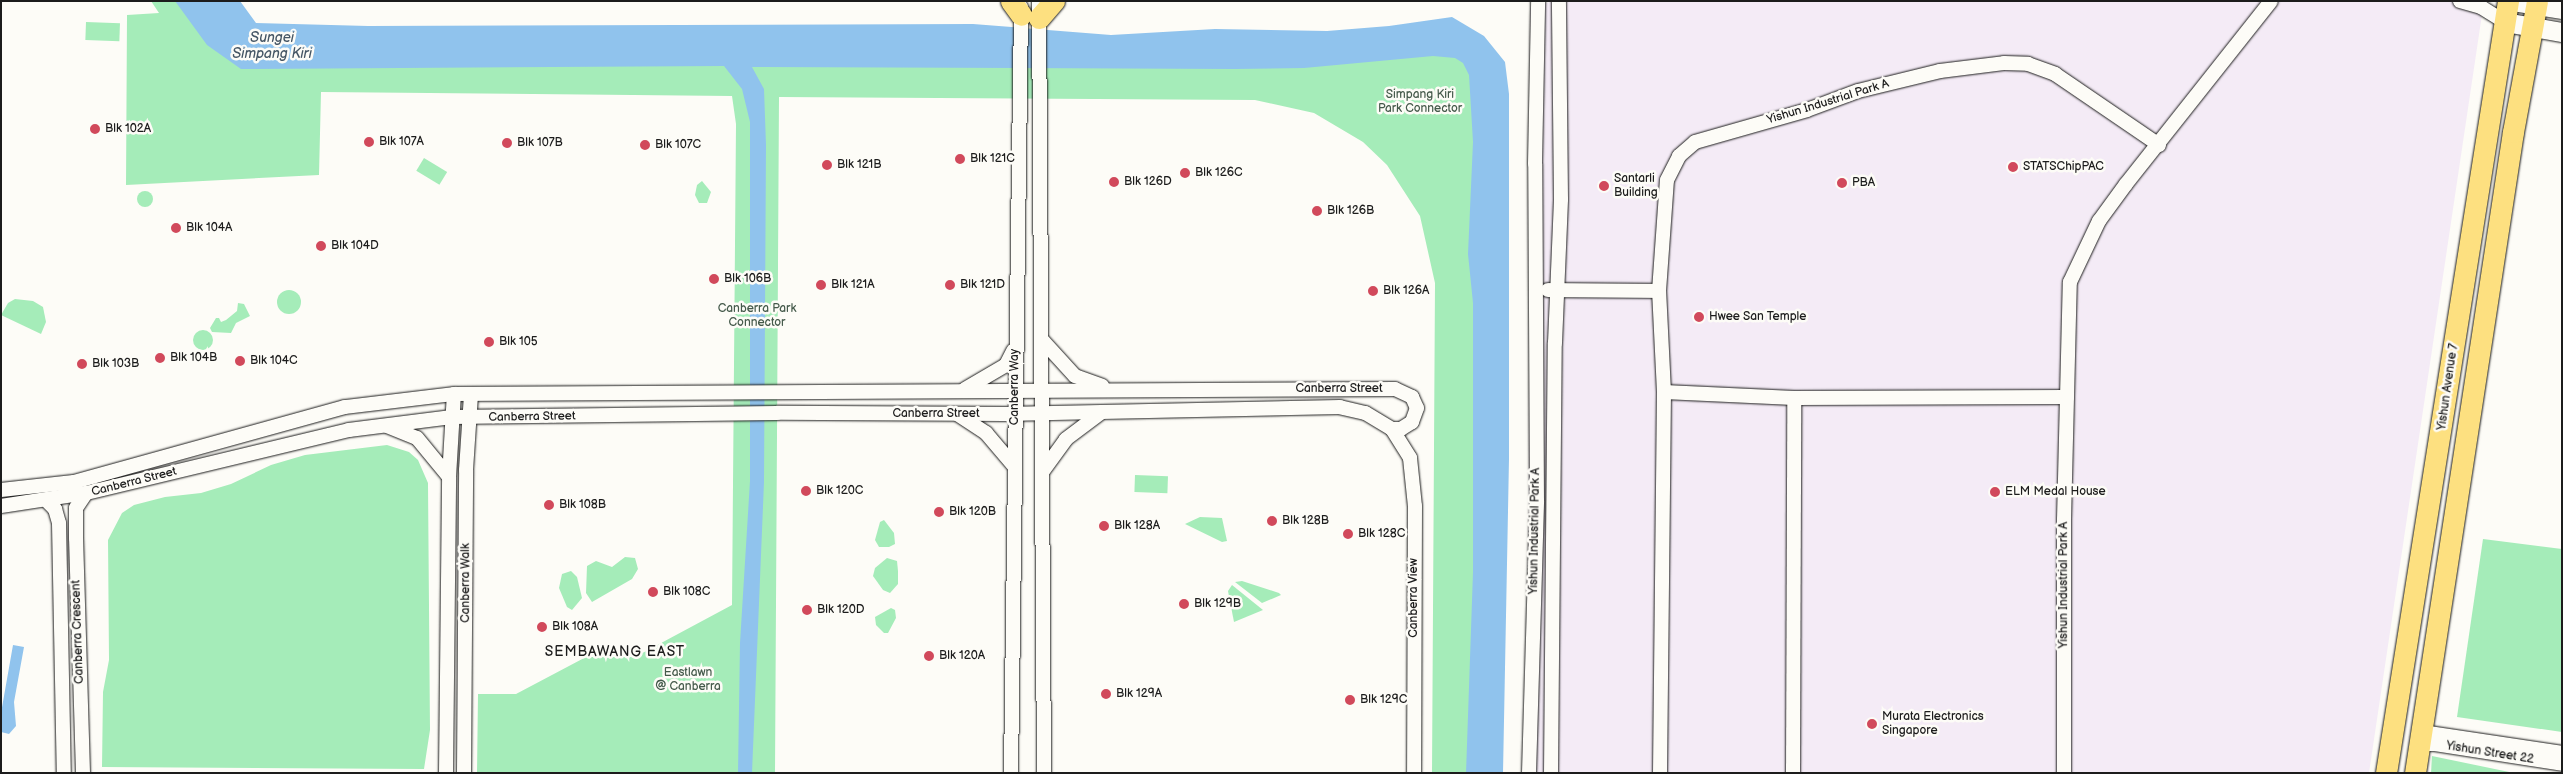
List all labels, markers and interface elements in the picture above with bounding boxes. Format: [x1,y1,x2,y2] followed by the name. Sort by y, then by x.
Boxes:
[232,30,312,62] water label: Sungei Simpang Kiri
[1765,77,1891,127] street label: Yishun Industrial Park A
[1378,88,1462,116] park label: Simpang Kiri Park Connector
[105,122,151,136] place label: Blk 102A
[89,123,101,135] marker: Blk 102A
[379,135,424,149] place label: Blk 107A
[363,136,375,148] marker: Blk 107A
[517,136,563,150] place label: Blk 107B
[501,137,513,149] marker: Blk 107B
[655,138,701,152] place label: Blk 107C
[639,139,651,151] marker: Blk 107C
[970,152,1015,166] place label: Blk 121C
[954,153,966,165] marker: Blk 121C
[837,158,881,172] place label: Blk 121B
[821,159,833,171] marker: Blk 121B
[2023,160,2104,174] place label: STATSChipPAC
[2007,161,2019,173] marker: STATSChipPAC
[1195,166,1243,180] place label: Blk 126C
[1179,167,1191,179] marker: Blk 126C
[1614,172,1658,200] place label: Santarli Building
[1124,175,1172,189] place label: Blk 126D
[1108,176,1120,188] marker: Blk 126D
[1852,176,1875,190] place label: PBA
[1836,177,1848,189] marker: PBA
[1598,180,1610,192] marker: Santarli Building
[1327,204,1374,218] place label: Blk 126B
[1311,205,1323,217] marker: Blk 126B
[186,221,232,235] place label: Blk 104A
[170,222,182,234] marker: Blk 104A
[331,239,379,253] place label: Blk 104D
[315,240,327,252] marker: Blk 104D
[724,272,771,286] place label: Blk 106B
[708,273,720,285] marker: Blk 106B
[831,278,875,292] place label: Blk 121A
[960,278,1005,292] place label: Blk 121D
[815,279,827,291] marker: Blk 121A
[944,279,956,291] marker: Blk 121D
[1383,284,1429,298] place label: Blk 126A
[1367,285,1379,297] marker: Blk 126A
[718,302,796,330] park label: Canberra Park Connector
[1709,310,1807,324] place label: Hwee San Temple
[1693,311,1705,323] marker: Hwee San Temple
[499,335,538,349] place label: Blk 105
[483,336,495,348] marker: Blk 105
[2435,342,2461,432] street label: Yishun Avenue 7
[1008,348,1022,426] street label: Canberra Way
[170,351,217,365] place label: Blk 104B
[154,352,166,364] marker: Blk 104B
[250,354,298,368] place label: Blk 104C
[234,355,246,367] marker: Blk 104C
[92,357,139,371] place label: Blk 103B
[76,358,88,370] marker: Blk 103B
[1295,382,1383,396] street label: Canberra Street
[892,407,980,421] street label: Canberra Street
[488,409,576,425] street label: Canberra Street
[90,464,178,500] street label: Canberra Street
[1527,468,1543,594] street label: Yishun Industrial Park A
[816,484,863,498] place label: Blk 120C
[800,485,812,497] marker: Blk 120C
[2005,485,2106,499] place label: ELM Medal House
[1989,486,2001,498] marker: ELM Medal House
[559,498,606,512] place label: Blk 108B
[543,499,555,511] marker: Blk 108B
[949,505,996,519] place label: Blk 120B
[933,506,945,518] marker: Blk 120B
[1282,514,1329,528] place label: Blk 128B
[1266,515,1278,527] marker: Blk 128B
[1114,519,1160,533] place label: Blk 128A
[1098,520,1110,532] marker: Blk 128A
[2057,522,2071,648] street label: Yishun Industrial Park A
[1358,527,1405,541] place label: Blk 128C
[1342,528,1354,540] marker: Blk 128C
[459,543,473,623] street label: Canberra Walk
[1407,558,1421,638] street label: Canberra View
[69,580,87,684] street label: Canberra Crescent
[663,585,710,599] place label: Blk 108C
[647,586,659,598] marker: Blk 108C
[1194,597,1241,611] place label: Blk 129B
[1178,598,1190,610] marker: Blk 129B
[817,603,865,617] place label: Blk 120D
[801,604,813,616] marker: Blk 120D
[552,620,598,634] place label: Blk 108A
[536,621,548,633] marker: Blk 108A
[543,644,687,660] district label: SEMBAWANG EAST
[939,649,985,663] place label: Blk 120A
[923,650,935,662] marker: Blk 120A
[655,666,721,694] park label: Eastlawn @ Canberra
[1116,687,1162,701] place label: Blk 129A
[1100,688,1112,700] marker: Blk 129A
[1360,693,1407,707] place label: Blk 129C
[1344,694,1356,706] marker: Blk 129C
[1882,710,1984,738] place label: Murata Electronics Singapore
[1866,718,1878,730] marker: Murata Electronics Singapore
[2445,739,2535,767] street label: Yishun Street 22

